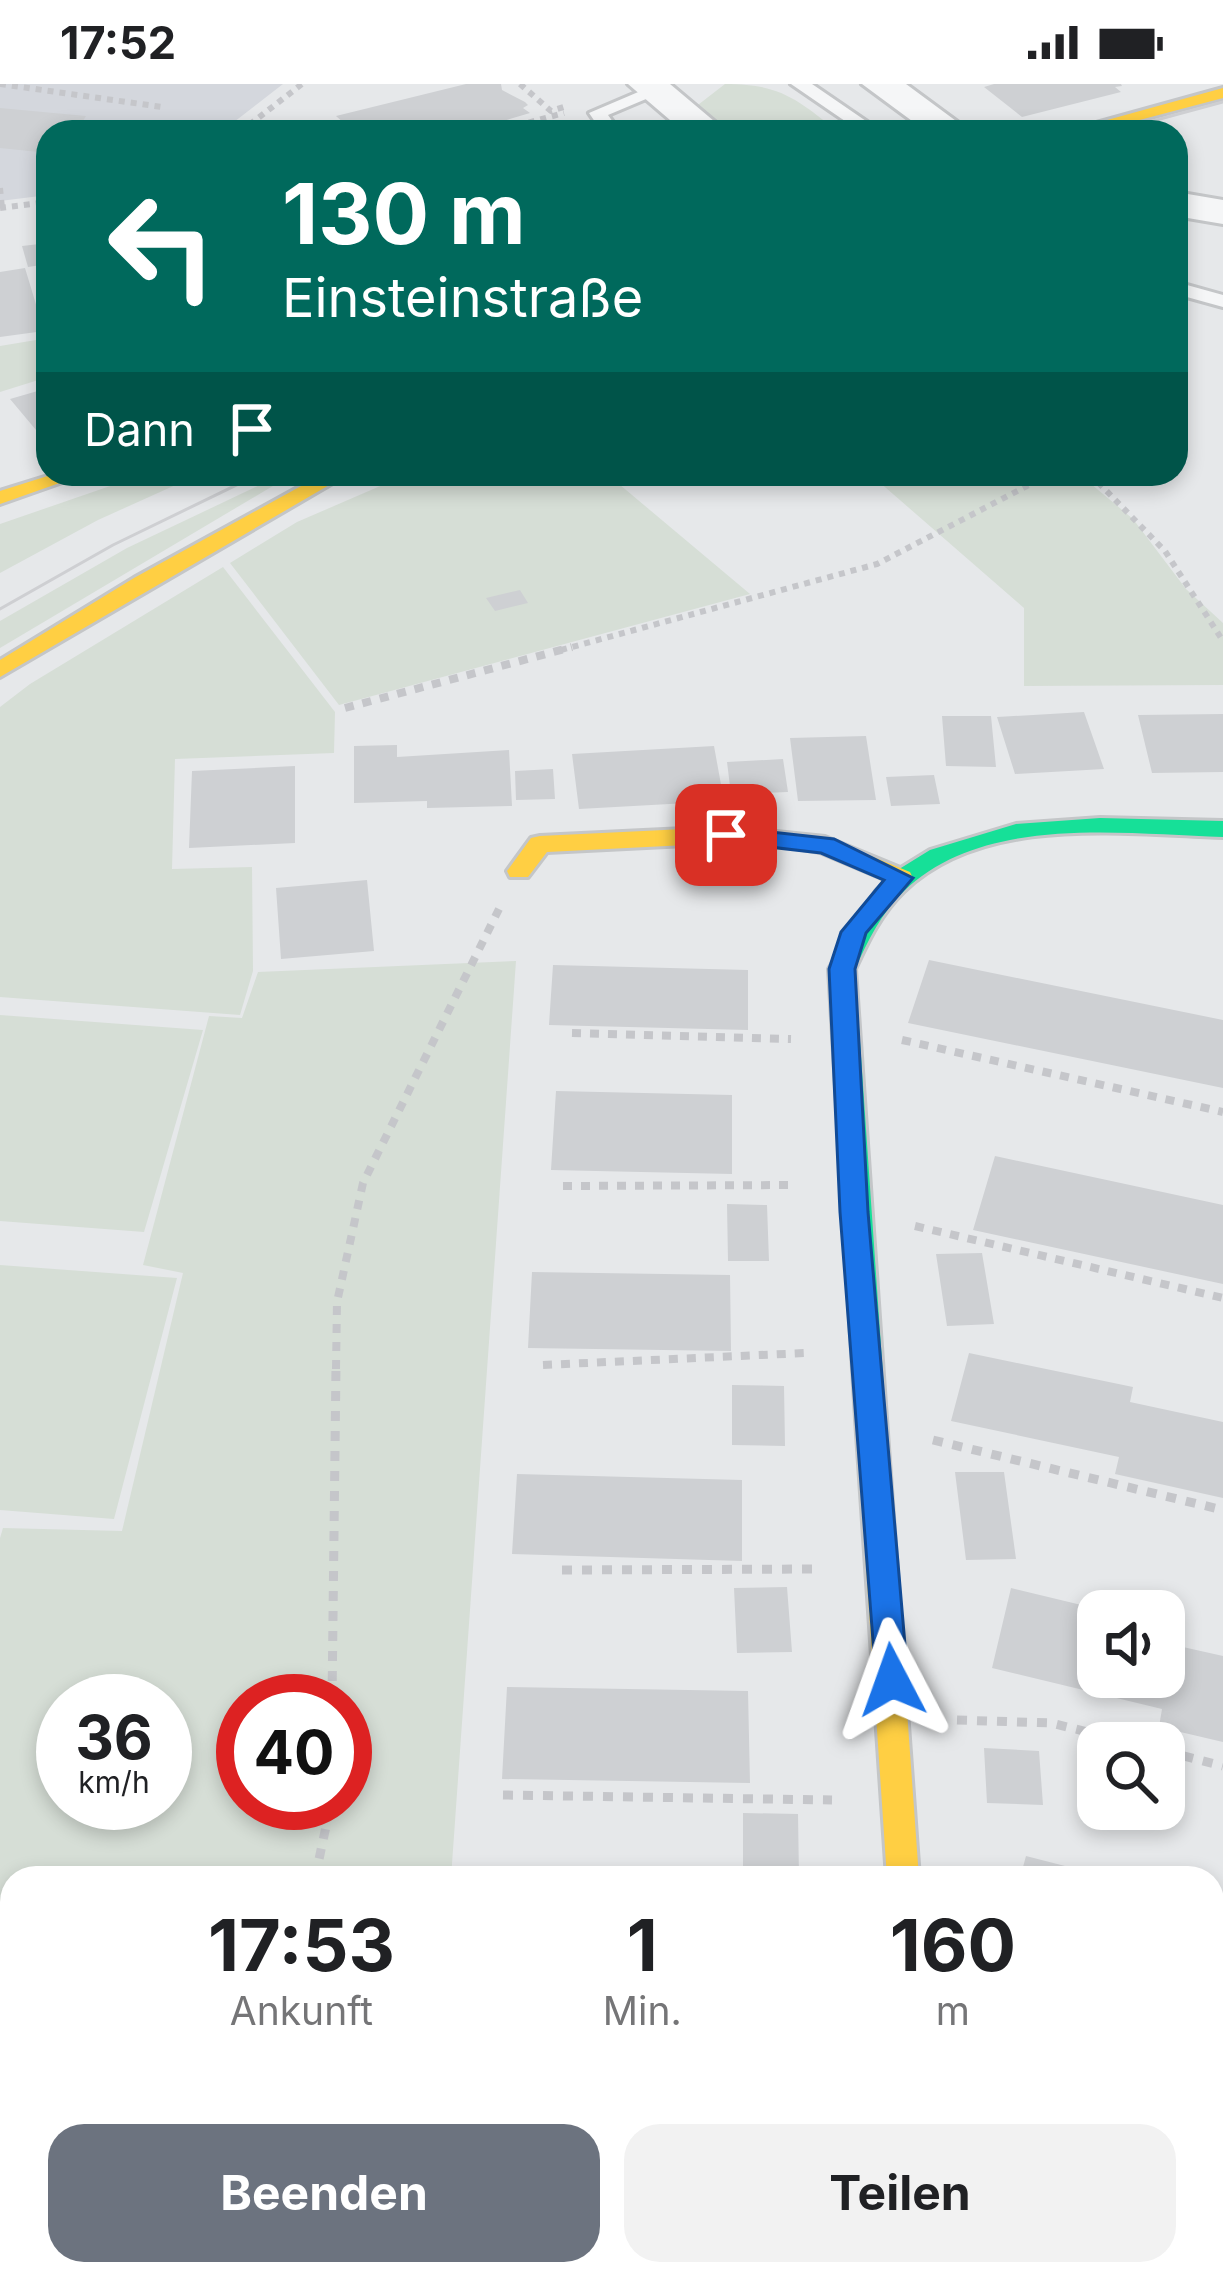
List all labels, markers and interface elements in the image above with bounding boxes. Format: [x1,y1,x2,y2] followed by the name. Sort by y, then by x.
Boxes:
[60,15,176,70] text: 17:52
[282,163,526,264] text: 130 m
[84,168,240,324] icon: left
[282,265,643,330] text: Einsteinstraße
[219,396,285,462] icon: arrive
[84,402,195,457] text: Dann
[675,784,777,886] pin
[693,802,759,868] icon: arrive
[1077,1590,1185,1830] map controls
[1077,1590,1185,1698] button: sound
[829,1617,955,1743] position arrow
[216,1674,372,1830] speed limit sign: 40
[75,1701,153,1773] text: 36
[1077,1722,1185,1830] button: search
[78,1764,150,1800] text: km/h
[208,1901,395,1988] text: 17:53
[627,1901,658,1988] text: 1
[890,1901,1016,1988] text: 160
[230,1987,373,2034] text: Ankunft
[603,1987,682,2034] text: Min.
[936,1987,970,2034] text: m
[48,2124,600,2262] button: Beenden
[624,2124,1176,2262] button: Teilen

